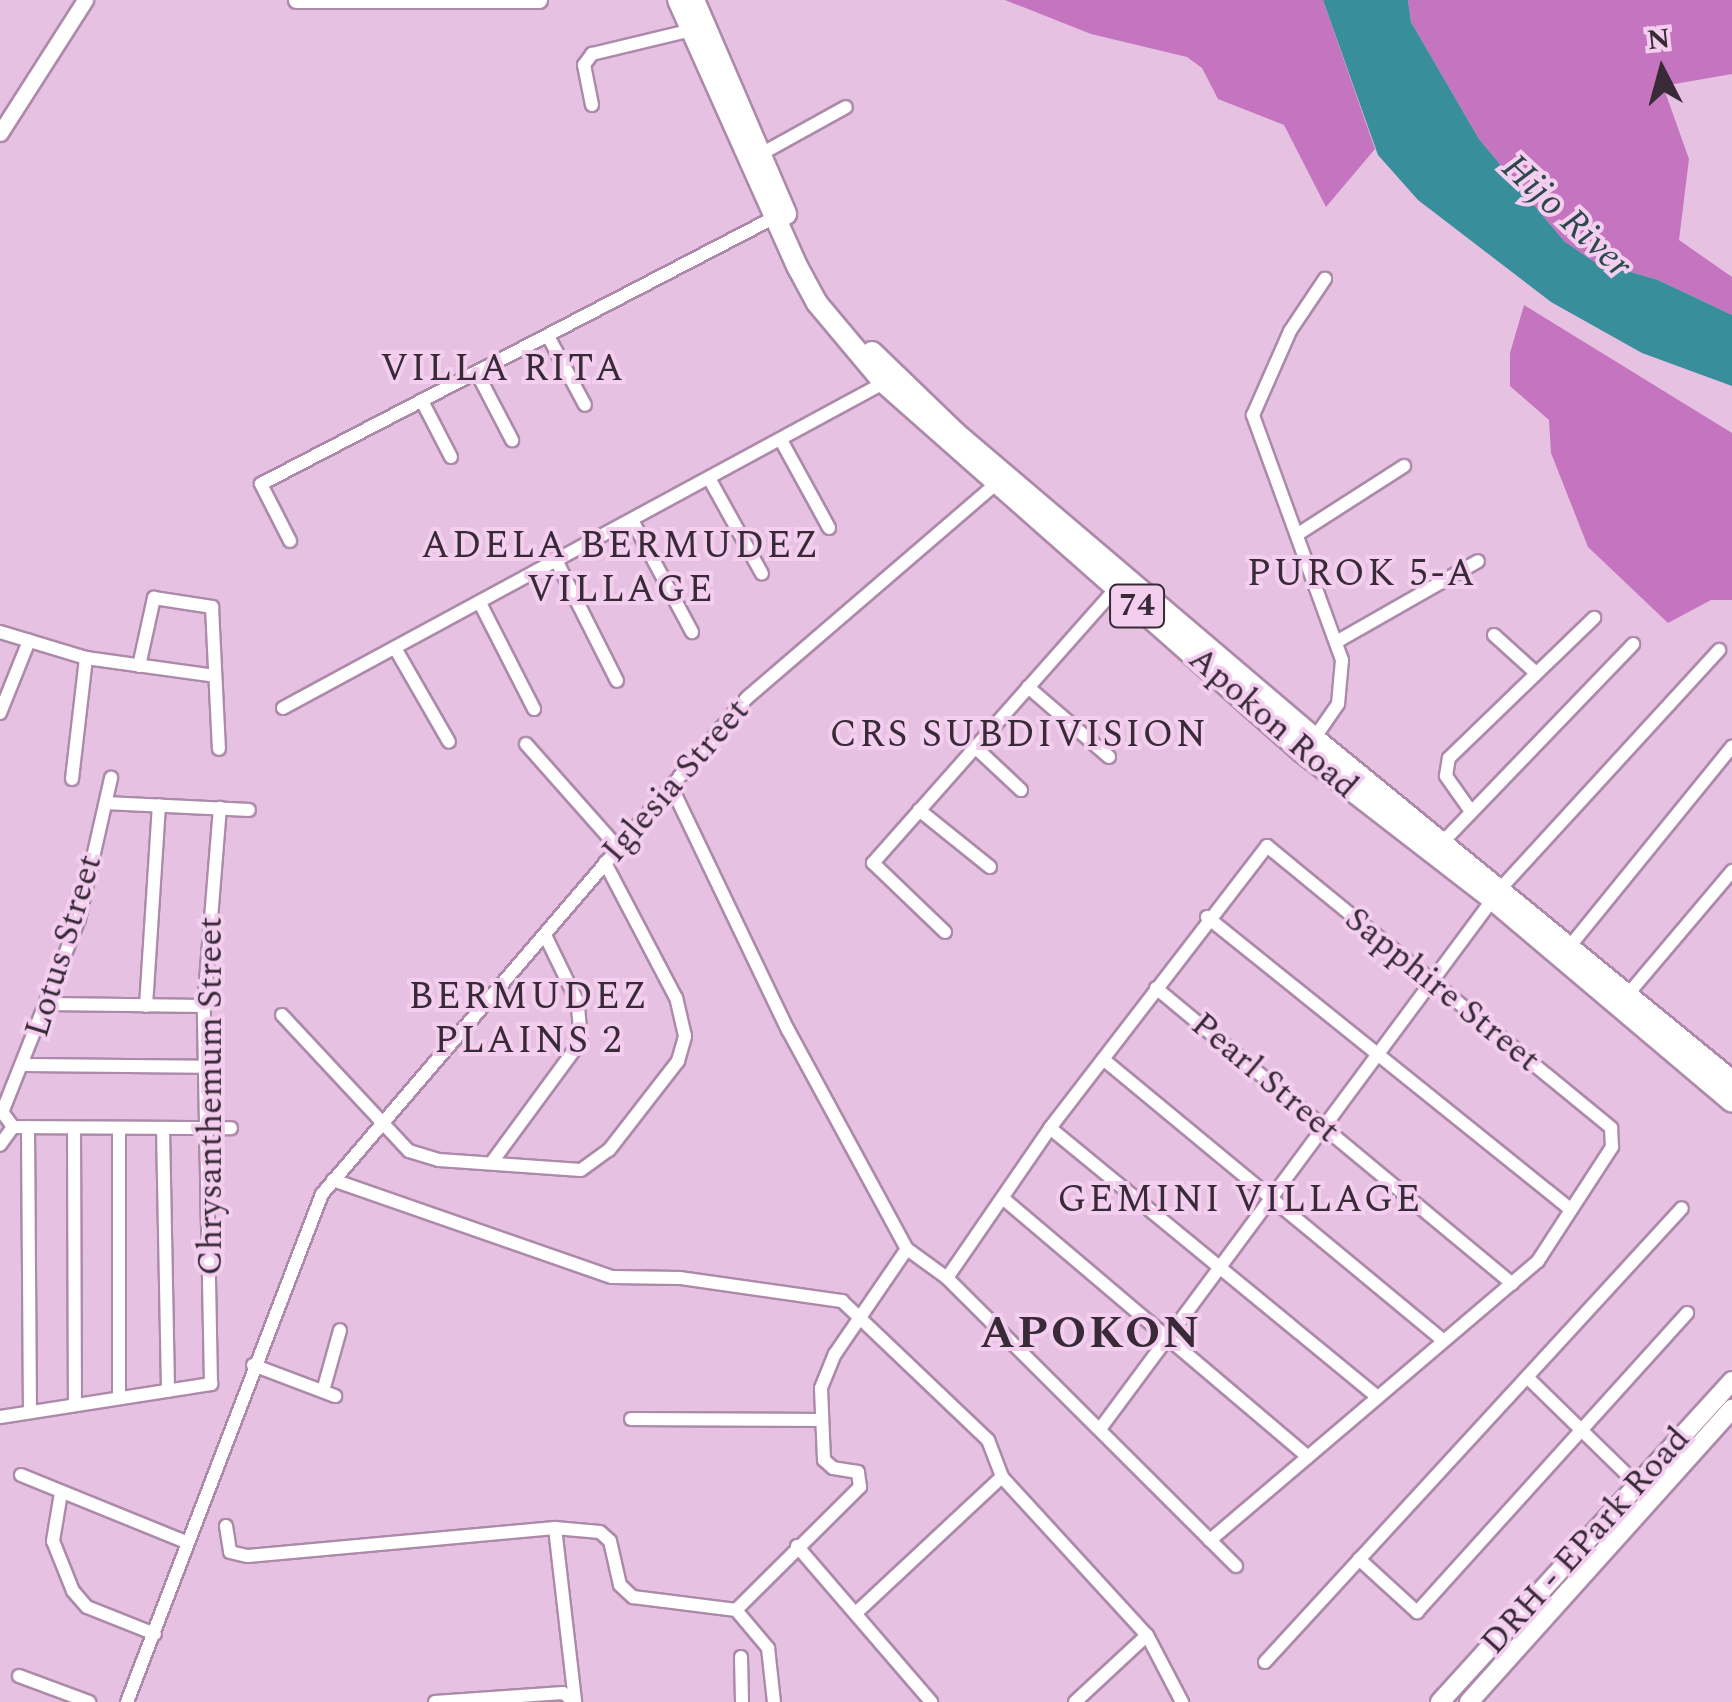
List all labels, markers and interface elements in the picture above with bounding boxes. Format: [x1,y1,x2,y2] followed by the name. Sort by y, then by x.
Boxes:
[1645,17,1672,62] text: N
[1612,20,1712,120] north arrow
[1492,146,1640,288] water label: Hijo River
[380,347,626,393] district label: VILLA RITA
[421,524,821,614] district label: ADELA BERMUDEZ VILLAGE
[1247,552,1477,598] district label: PUROK 5-A
[1107,579,1167,633] road number: 74
[1180,638,1366,808] street label: Apokon Road
[593,690,759,872] street label: Iglesia Street
[829,713,1209,759] district label: CRS SUBDIVISION
[16,850,112,1042] street label: Lotus Street
[1336,899,1548,1081] street label: Sapphire Street
[190,916,232,1276] street label: Chrysanthemum Street
[409,975,649,1064] district label: BERMUDEZ PLAINS 2
[1182,1004,1348,1152] street label: Pearl Street
[1057,1178,1423,1224] district label: GEMINI VILLAGE
[980,1307,1202,1361] district label: APOKON
[1473,1418,1699,1664] street label: DRH - EPark Road

